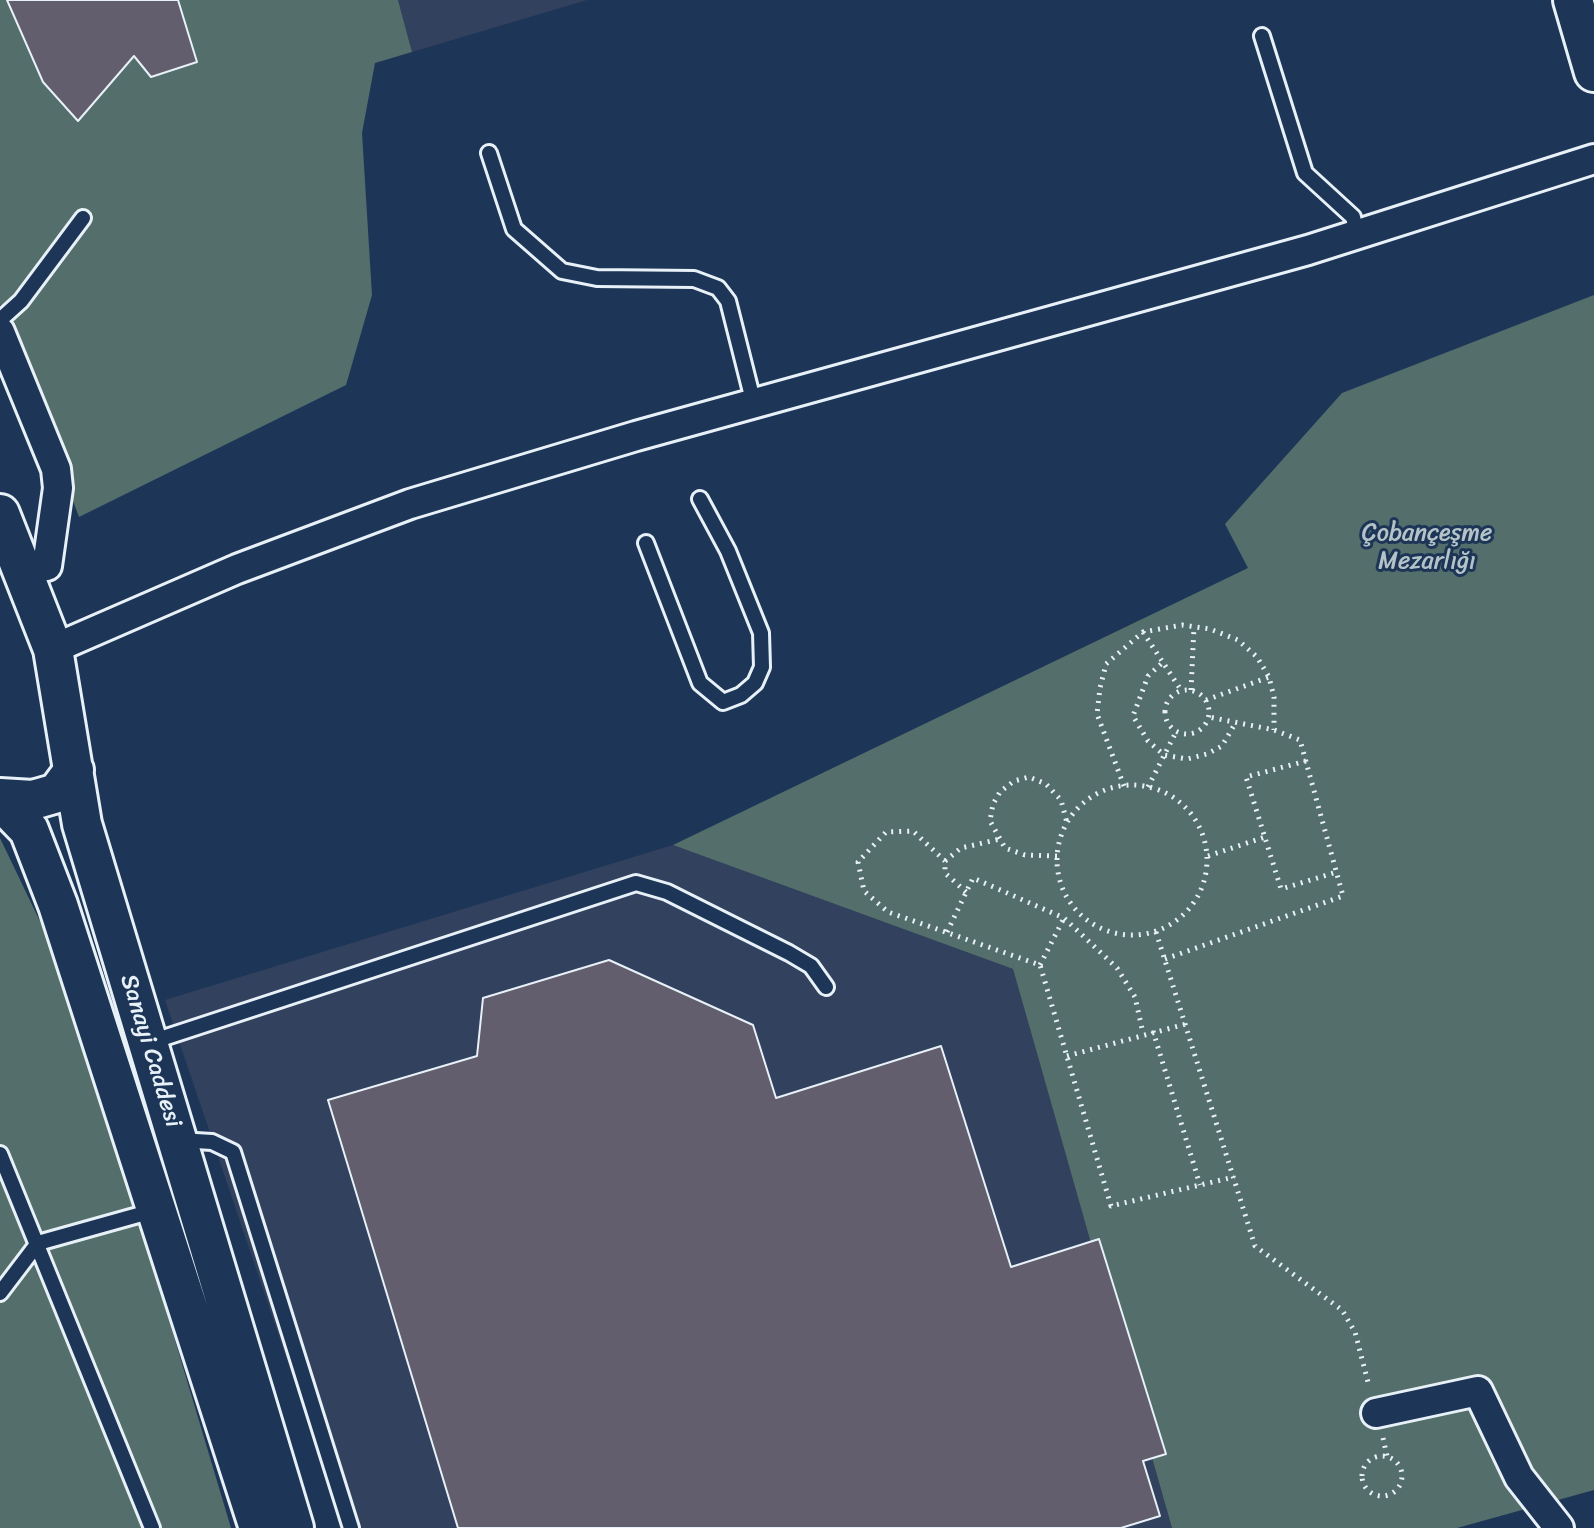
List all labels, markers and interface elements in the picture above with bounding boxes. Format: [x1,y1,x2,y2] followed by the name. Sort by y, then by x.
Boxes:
[1362,520,1492,576] park label: Çobançeşme Mezarlığı
[113,971,187,1131] street label: Sanayi Caddesi

